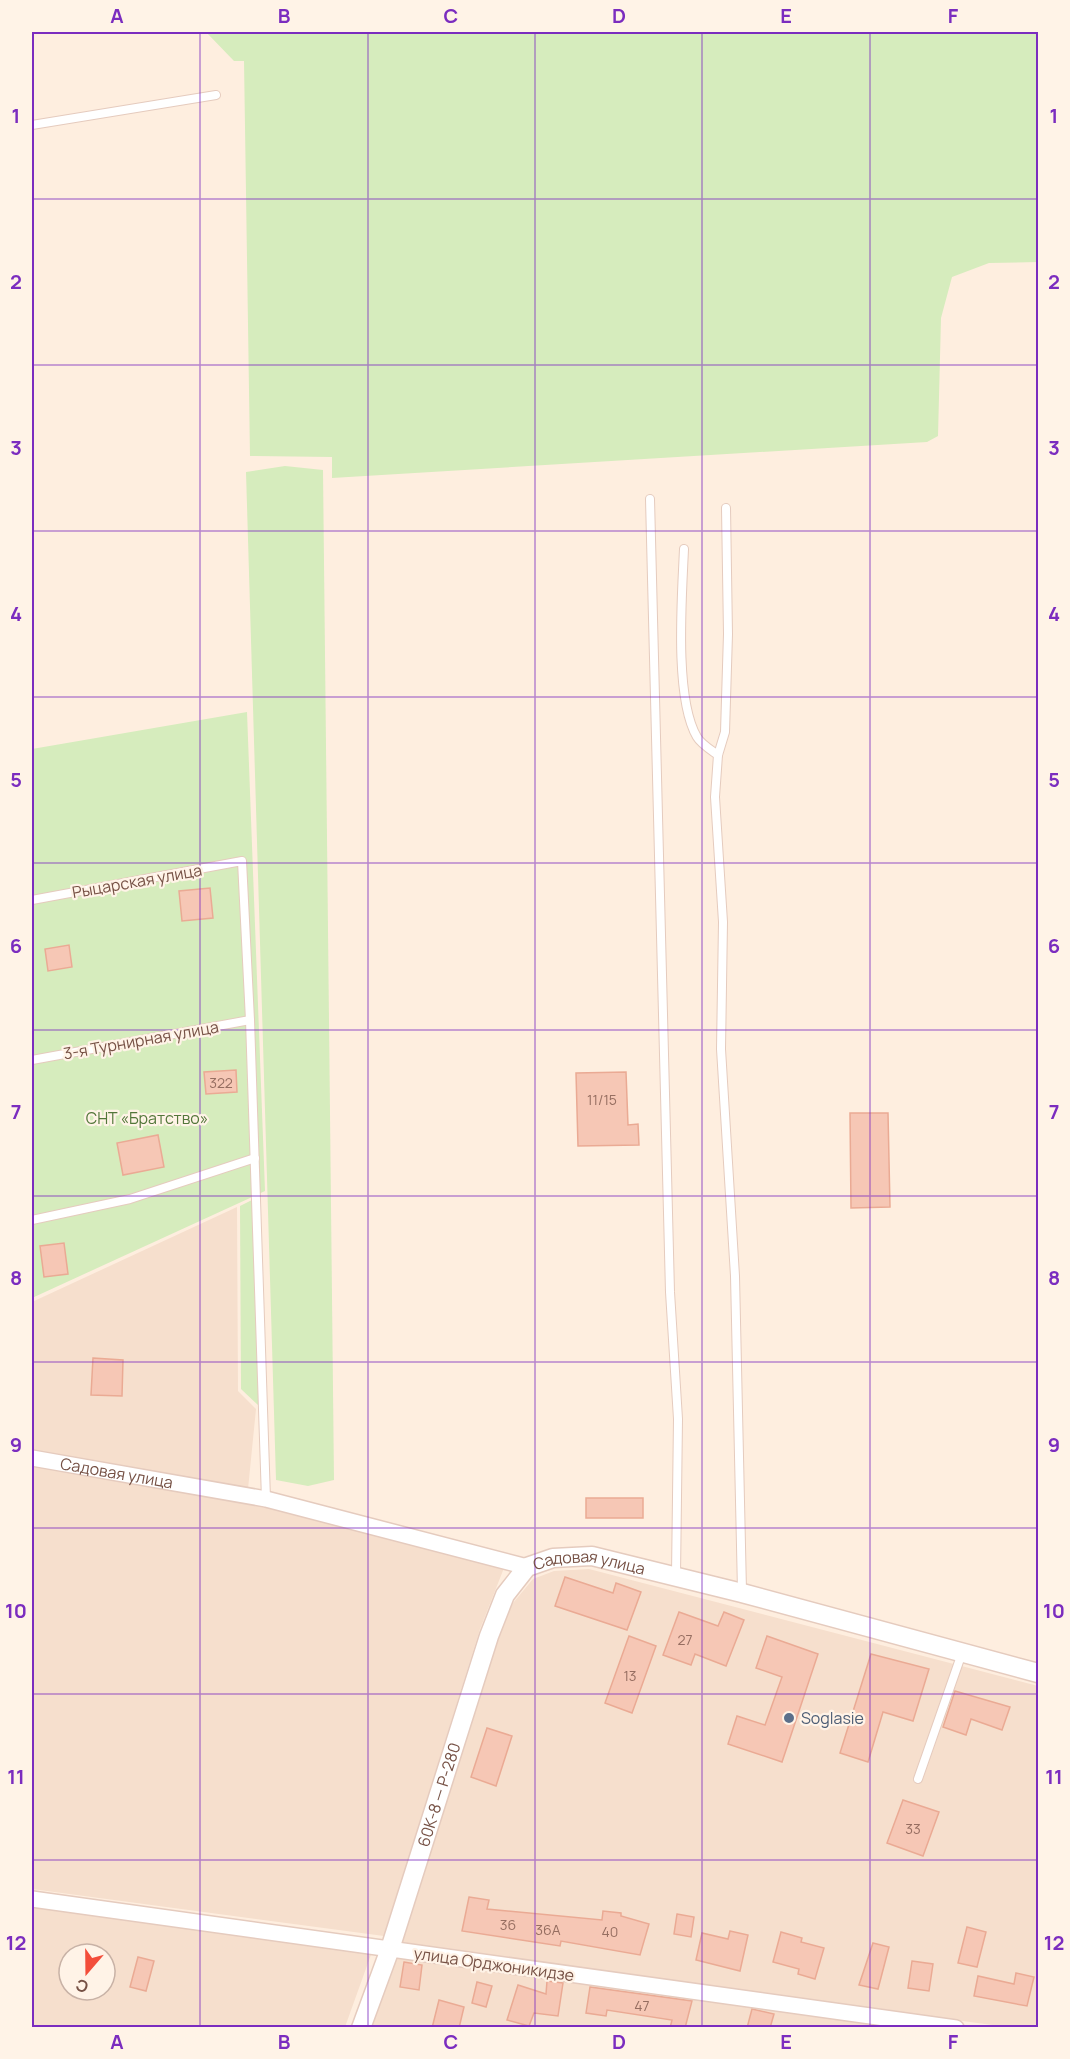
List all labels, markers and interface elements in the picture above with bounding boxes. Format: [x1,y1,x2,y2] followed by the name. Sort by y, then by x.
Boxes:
[110,2,124,29] text: A
[278,2,291,29] text: B
[444,2,458,29] text: C
[612,2,626,29] text: D
[780,2,792,29] text: E
[948,2,959,29] text: F
[12,102,20,129] text: 1
[1050,102,1058,129] text: 1
[10,268,22,295] text: 2
[1048,268,1060,295] text: 2
[10,434,22,461] text: 3
[1048,434,1060,461] text: 3
[10,600,22,627] text: 4
[1048,600,1060,627] text: 4
[10,766,22,793] text: 5
[1048,766,1060,793] text: 5
[70,859,204,903] street label: Рыцарская улица
[10,932,22,959] text: 6
[1048,932,1060,959] text: 6
[62,1015,220,1065] street label: 3-я Турнирная улица
[209,1073,233,1092] house number: 322
[587,1090,617,1109] house number: 11/15
[11,1098,21,1125] text: 7
[1049,1098,1059,1125] text: 7
[86,1107,208,1129] park label: СНТ «Братство»
[10,1264,22,1291] text: 8
[1048,1264,1060,1291] text: 8
[10,1431,22,1458] text: 9
[1048,1431,1060,1458] text: 9
[59,1452,175,1494] street label: Садовая улица
[530,1545,647,1580] street label: Садовая улица
[5,1597,27,1624] text: 10
[1043,1597,1065,1624] text: 10
[677,1630,693,1649] house number: 27
[623,1666,637,1685] house number: 13
[801,1707,864,1729] place label: Soglasie
[782,1711,796,1725] marker: Soglasie
[412,1740,466,1849] street label: 60К-8 — Р-280
[7,1763,25,1790] text: 11
[1045,1763,1063,1790] text: 11
[905,1819,921,1838] house number: 33
[500,1915,516,1934] house number: 36
[535,1920,561,1939] house number: 36А
[602,1922,618,1941] house number: 40
[6,1929,26,1956] text: 12
[1044,1929,1064,1956] text: 12
[57,1942,117,2002] north arrow
[412,1942,576,1986] street label: улица Орджоникидзе
[72,1974,91,1998] text: С
[634,1996,650,2015] house number: 47
[110,2028,124,2055] text: A
[278,2028,291,2055] text: B
[444,2028,458,2055] text: C
[612,2028,626,2055] text: D
[780,2028,792,2055] text: E
[948,2028,959,2055] text: F

